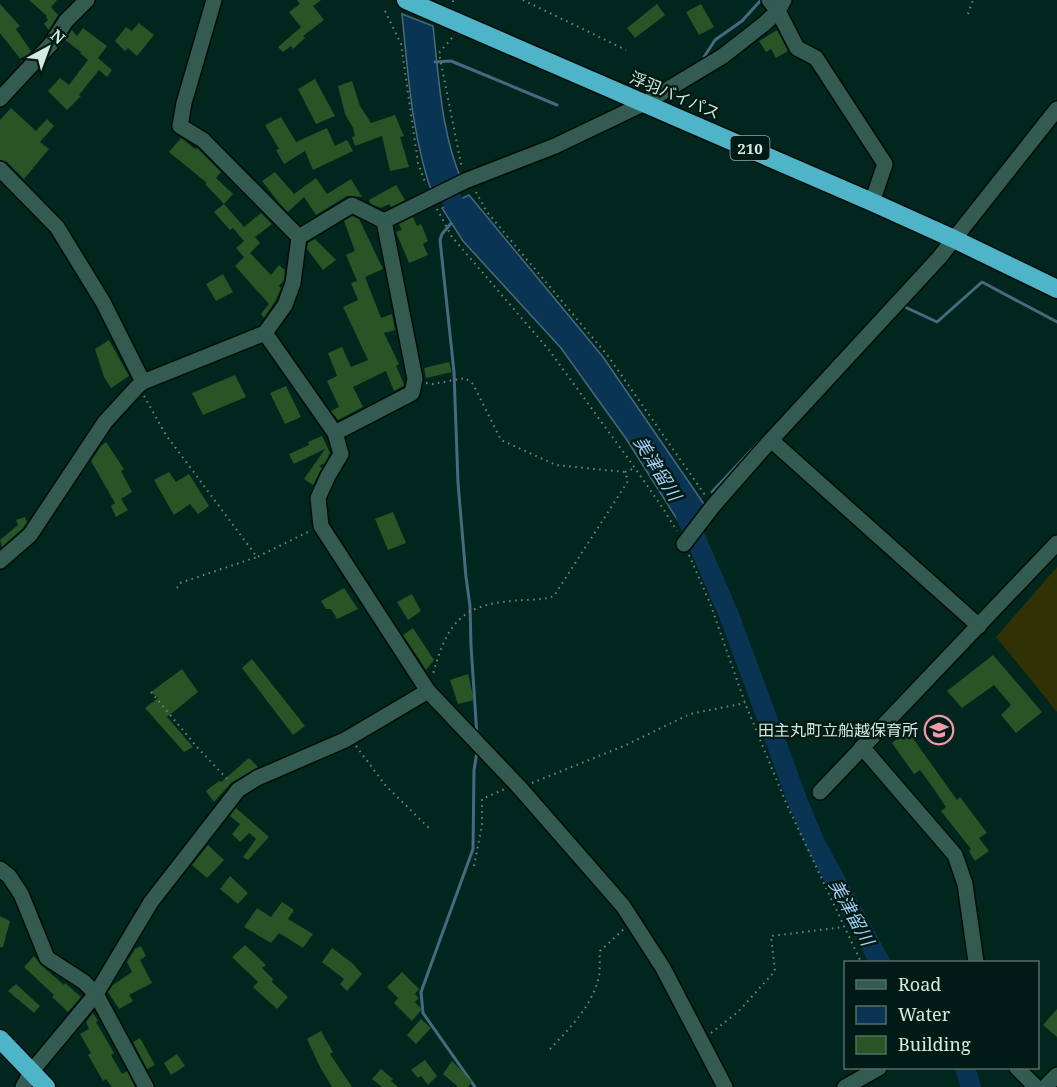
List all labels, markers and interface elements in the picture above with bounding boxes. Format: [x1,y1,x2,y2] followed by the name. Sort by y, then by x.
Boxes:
[18,18,78,78] north arrow
[46,24,70,49] text: N
[627,66,723,124] street label: 浮羽バイパス
[730,136,770,160] road number: 210
[629,431,688,507] water label: 美津留川
[923,714,955,746] school or university icon: 田主丸町立船越保育所
[758,719,918,741] place label: 田主丸町立船越保育所
[824,875,881,951] water label: 美津留川
[844,961,1039,1069] legend
[898,972,941,996] text: Road
[898,1002,951,1026] text: Water
[898,1032,971,1056] text: Building

